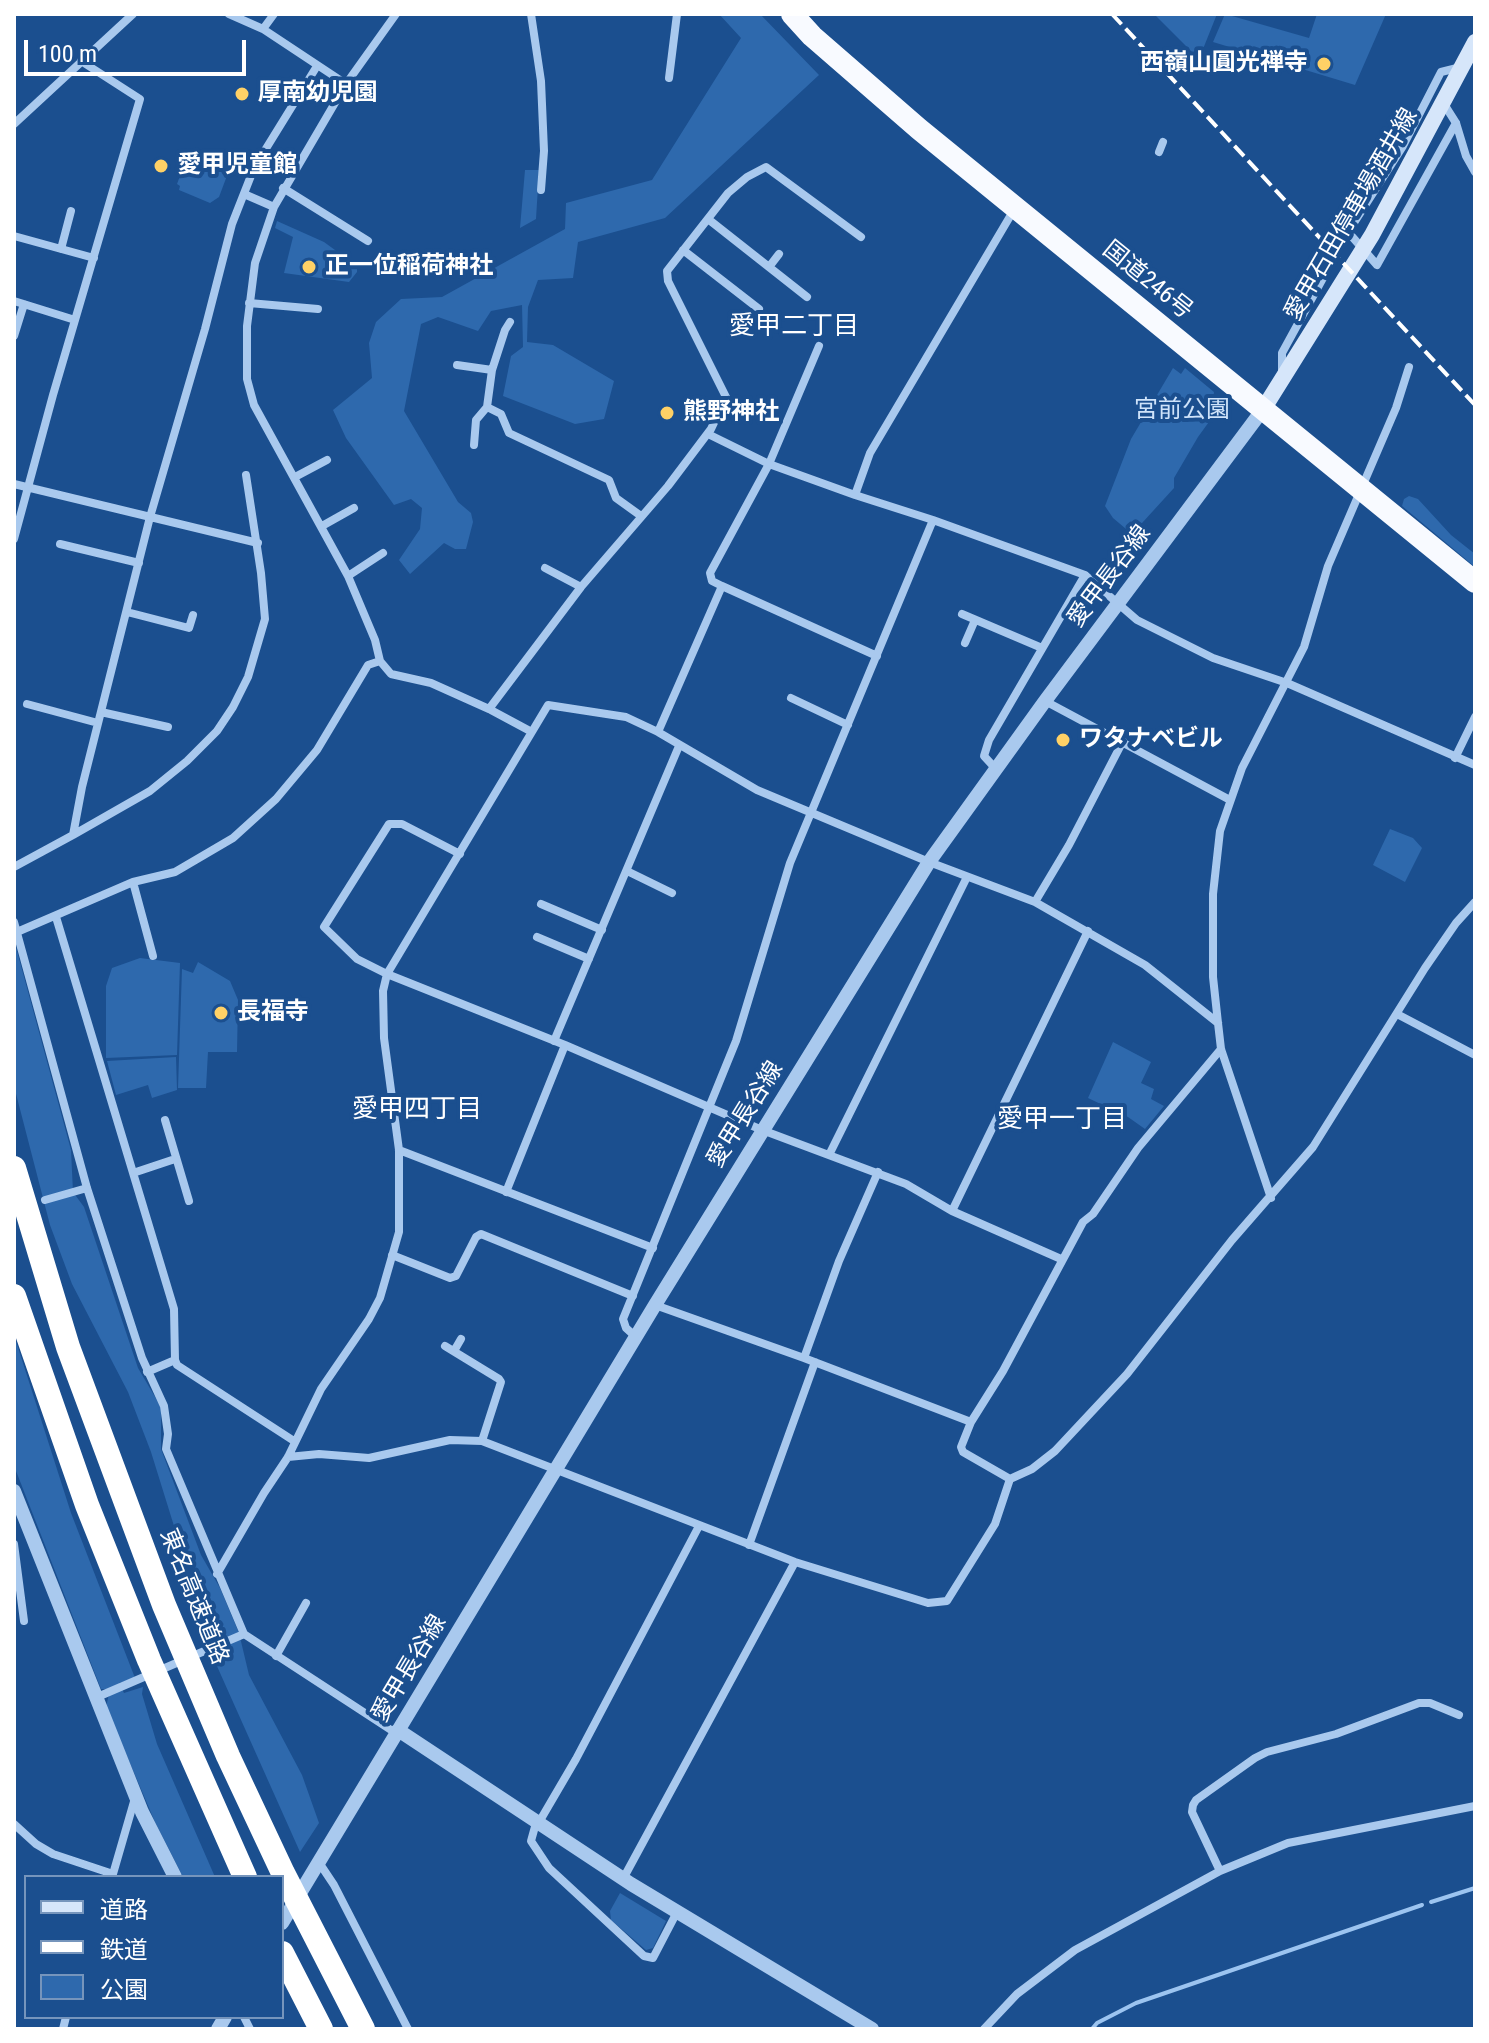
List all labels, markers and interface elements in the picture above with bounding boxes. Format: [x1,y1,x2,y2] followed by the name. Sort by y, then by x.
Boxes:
[28,24,250,74] scale bar
[38,40,97,68] text: 100 m
[1140,50,1308,78] place label: 西嶺山圓光禅寺
[1315,55,1333,73] marker: 西嶺山圓光禅寺
[258,80,378,108] place label: 厚南幼児園
[233,85,251,103] marker: 厚南幼児園
[1280,104,1424,326] street label: 愛甲石田停車場酒井線
[177,152,297,180] place label: 愛甲児童館
[152,157,170,175] marker: 愛甲児童館
[1096,236,1198,326] street label: 国道246号
[325,253,493,281] place label: 正一位稲荷神社
[300,258,318,276] marker: 正一位稲荷神社
[729,311,859,343] district label: 愛甲二丁目
[1134,397,1230,425] park label: 宮前公園
[683,399,779,427] place label: 熊野神社
[658,404,676,422] marker: 熊野神社
[1062,520,1158,634] street label: 愛甲長谷線
[1079,726,1223,754] place label: ワタナベビル
[1054,731,1072,749] marker: ワタナベビル
[237,999,309,1027] place label: 長福寺
[212,1004,230,1022] marker: 長福寺
[702,1056,790,1174] street label: 愛甲長谷線
[352,1094,482,1126] district label: 愛甲四丁目
[997,1104,1127,1136] district label: 愛甲一丁目
[153,1525,233,1669] street label: 東名高速道路
[367,1610,453,1728] street label: 愛甲長谷線
[24,1875,284,2019] legend
[100,1896,148,1924] text: 道路
[100,1936,148,1964] text: 鉄道
[100,1976,148,2004] text: 公園

